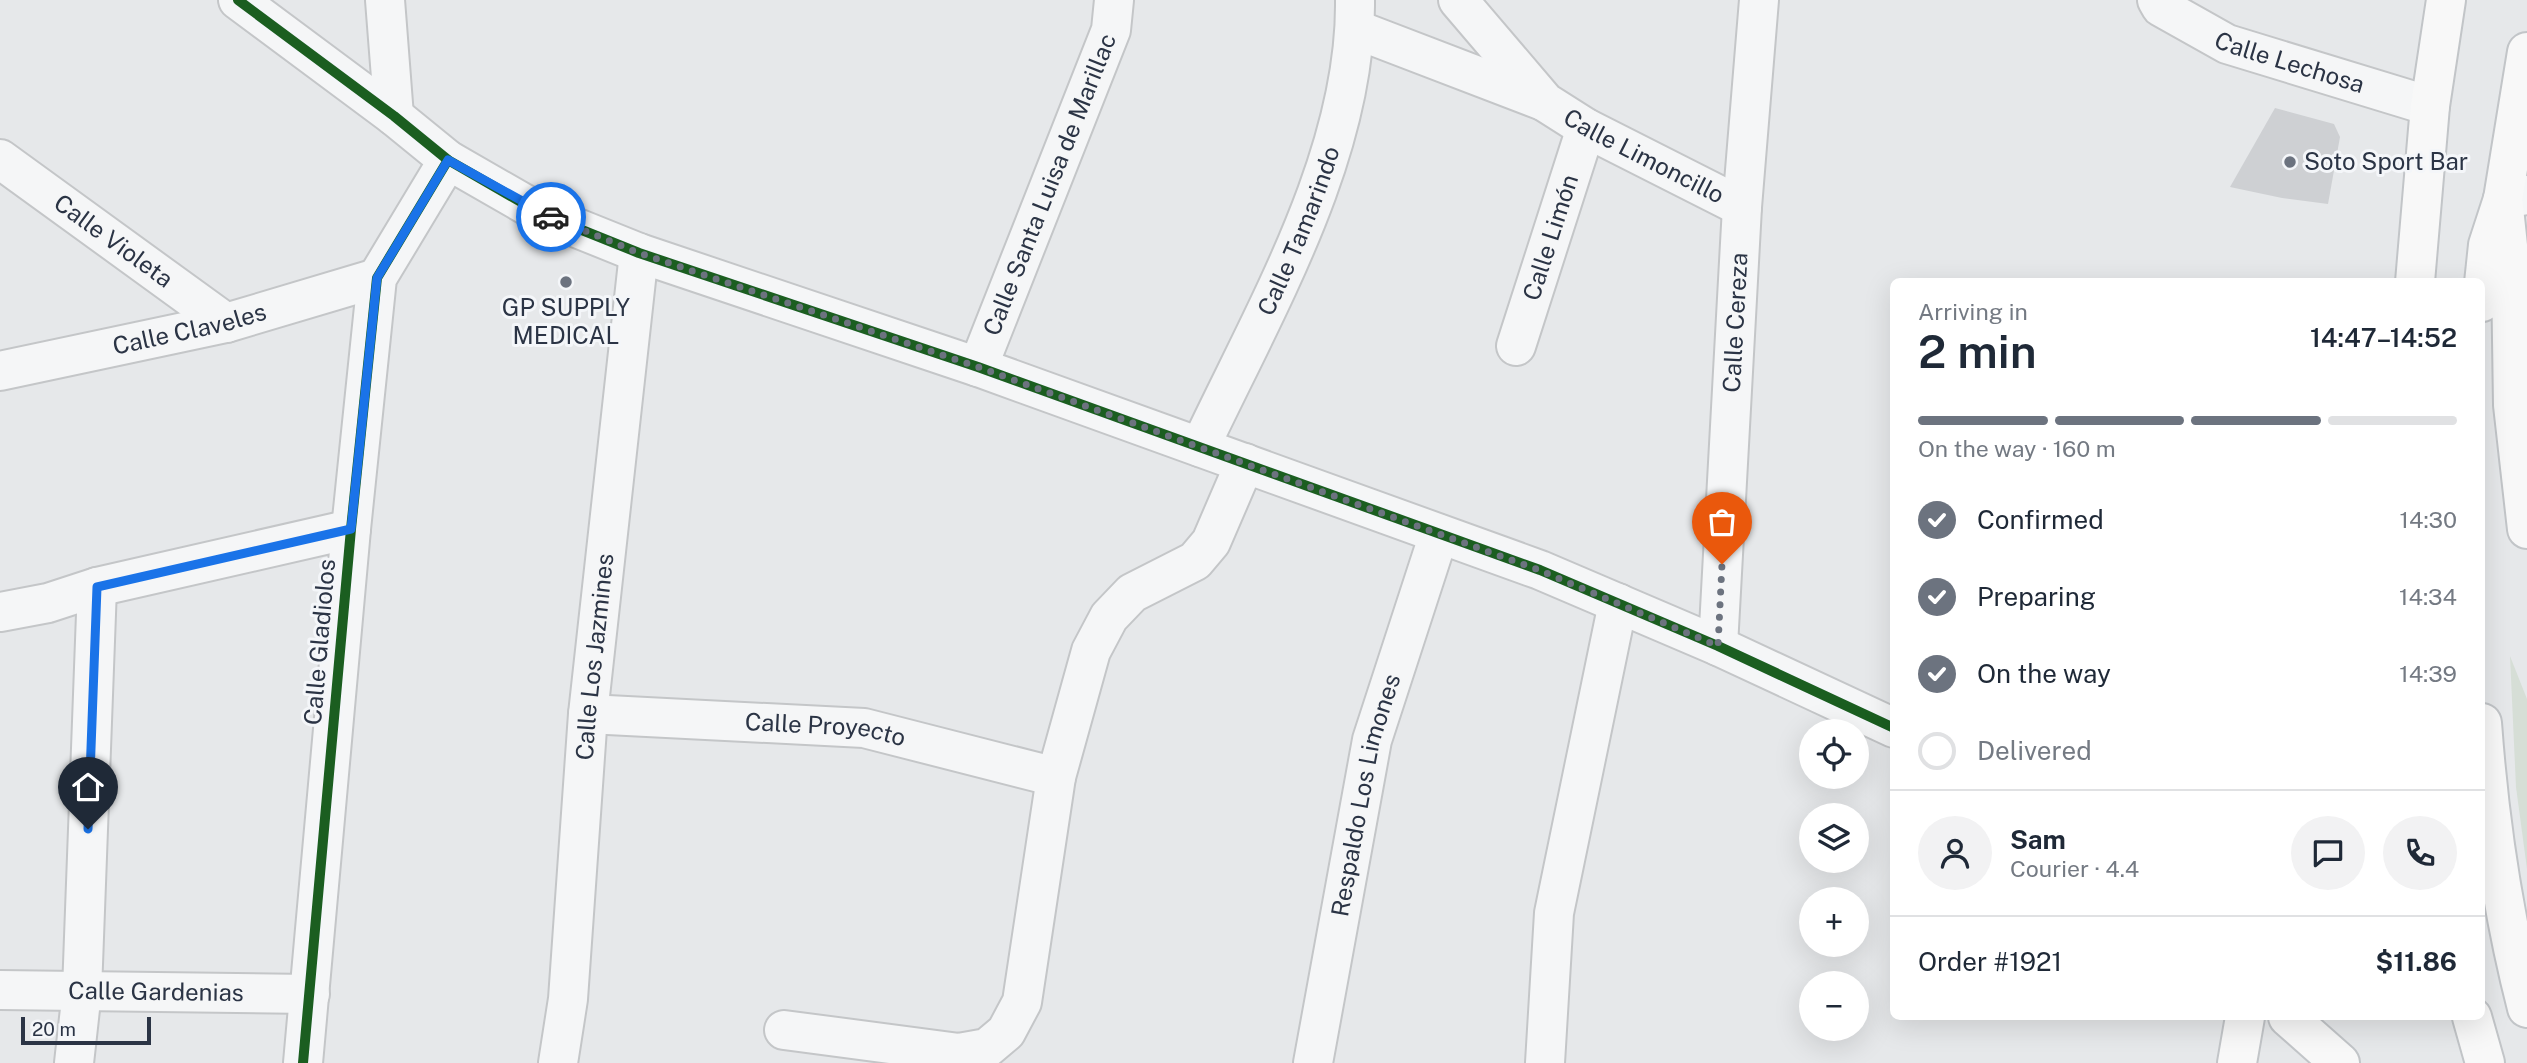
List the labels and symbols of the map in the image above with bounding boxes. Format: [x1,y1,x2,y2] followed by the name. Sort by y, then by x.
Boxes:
[2210,25,2368,98] street label: Calle Lechosa
[977,29,1121,339] street label: Calle Santa Luisa de Marillac
[1559,102,1729,209] street label: Calle Limoncillo
[1251,143,1344,320] street label: Calle Tamarindo
[2304,147,2468,175] place label: Soto Sport Bar
[2282,154,2298,170] marker: Soto Sport Bar
[1517,171,1583,304] street label: Calle Limón
[516,182,586,252] courier
[49,188,179,293] street label: Calle Violeta
[1717,252,1752,393] street label: Calle Cereza
[558,274,574,290] marker: GP SUPPLY MEDICAL
[502,293,631,349] place label: GP SUPPLY MEDICAL
[110,297,269,360] street label: Calle Claveles
[1692,492,1752,564] pin
[570,552,619,761] street label: Calle Los Jazmines
[298,558,340,726] street label: Calle Gladiolos
[1325,670,1406,919] street label: Respaldo Los Limones
[744,707,909,751] street label: Calle Proyecto
[58,757,118,829] pin
[68,976,244,1006] street label: Calle Gardenias
[21,1014,150,1046] scale bar

